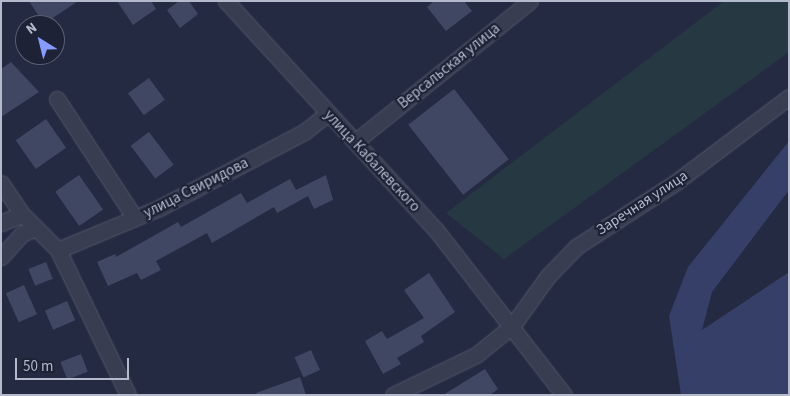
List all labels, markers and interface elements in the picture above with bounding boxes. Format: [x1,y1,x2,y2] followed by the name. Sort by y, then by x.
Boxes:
[15,15,65,65] north arrow
[22,18,41,40] text: N
[394,19,504,113] street label: Версальская улица
[320,106,424,216] street label: улица Кабалевского
[141,154,251,222] street label: улица Свиридова
[593,167,691,239] street label: Заречная улица
[18,348,131,380] scale bar
[23,356,53,377] text: 50 m

